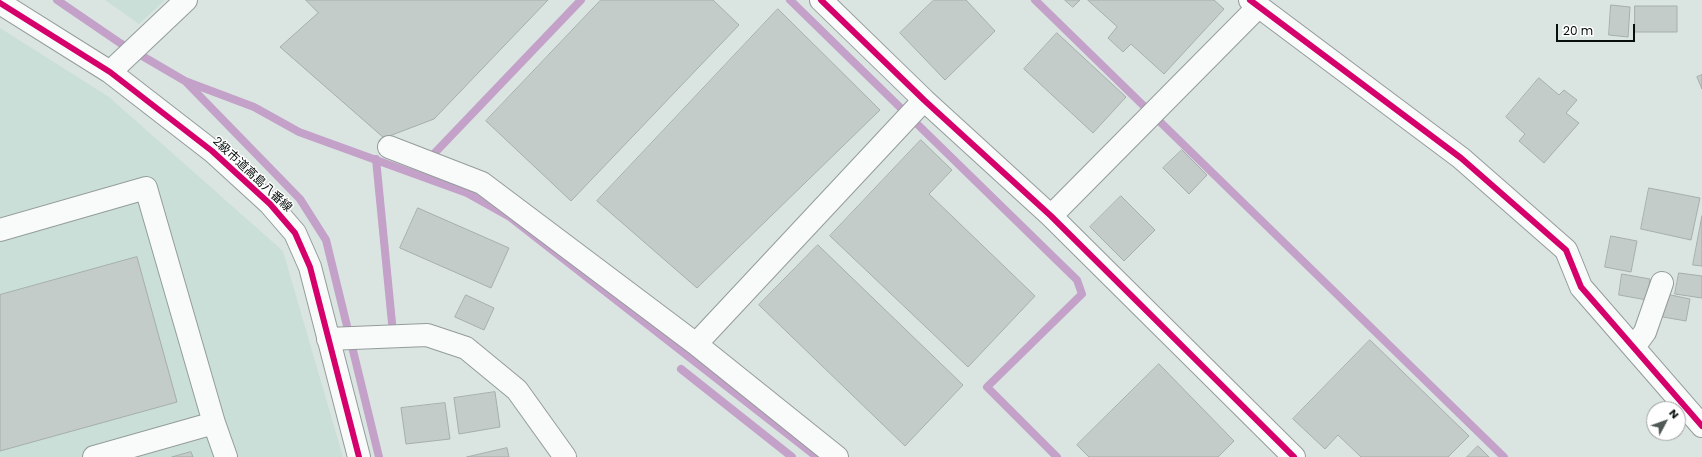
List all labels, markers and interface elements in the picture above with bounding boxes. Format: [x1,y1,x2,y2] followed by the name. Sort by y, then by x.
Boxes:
[1558,16,1637,42] scale bar
[1563,22,1593,39] text: 20 m
[209,135,295,215] street label: 2級市道高島八番線
[1646,401,1686,441] north arrow
[1666,405,1683,422] text: N

